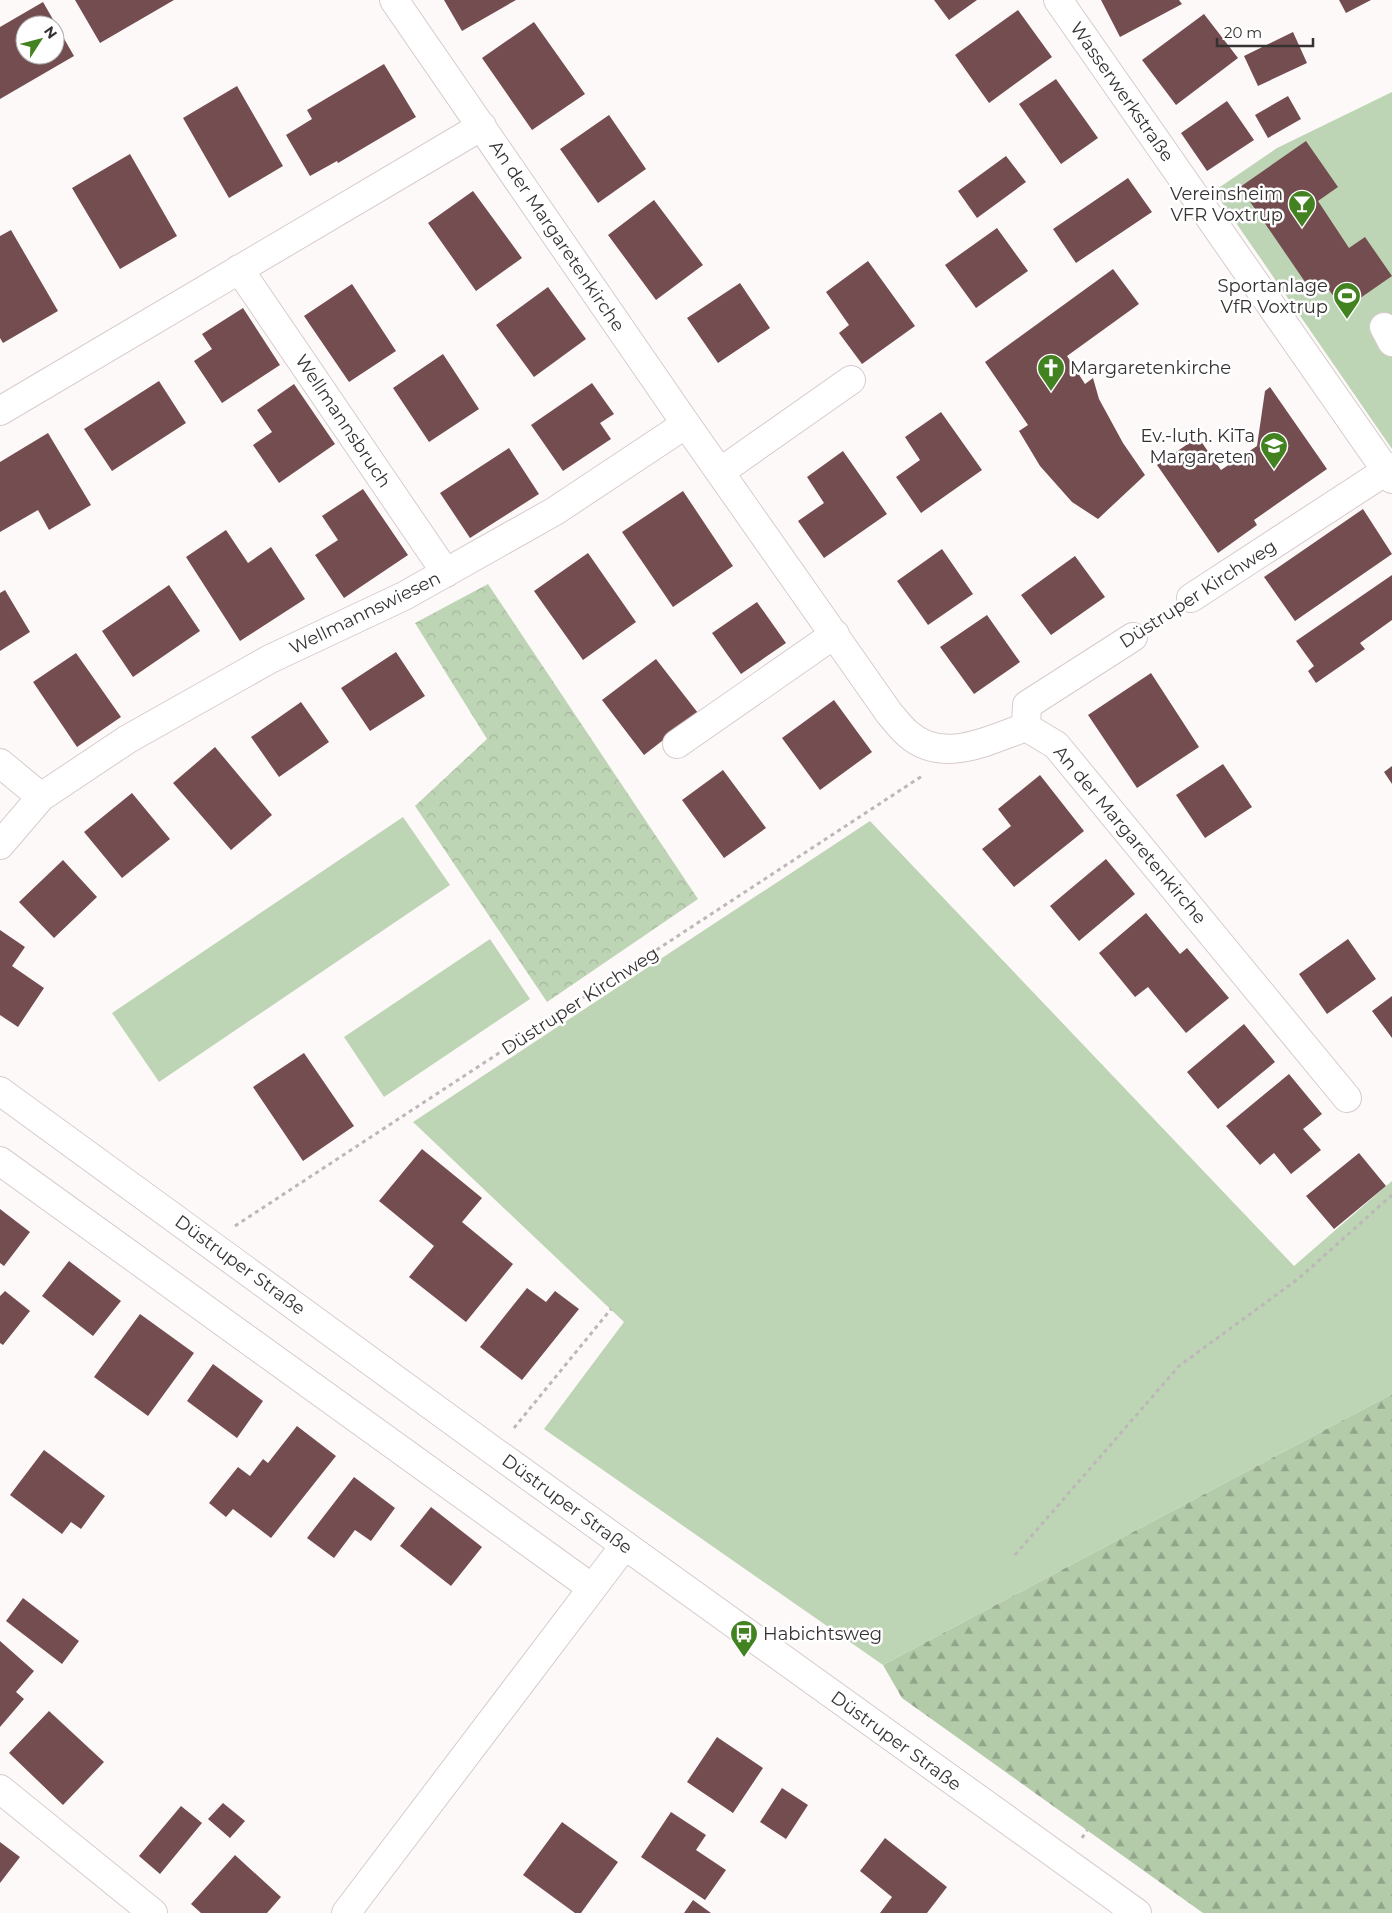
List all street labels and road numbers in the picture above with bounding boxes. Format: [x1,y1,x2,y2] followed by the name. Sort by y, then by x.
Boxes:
[1065,18,1179,166] street label: Wasserwerkstraße
[485,136,629,336] street label: An der Margaretenkirche
[290,350,396,492] street label: Wellmannsbruch
[1115,535,1281,653] street label: Düstruper Kirchweg
[286,567,444,659] street label: Wellmannswiesen
[1049,741,1211,929] street label: An der Margaretenkirche
[497,942,663,1060] street label: Düstruper Kirchweg
[171,1210,310,1320] street label: Düstruper Straße
[498,1449,637,1559] street label: Düstruper Straße
[827,1686,966,1796] street label: Düstruper Straße

